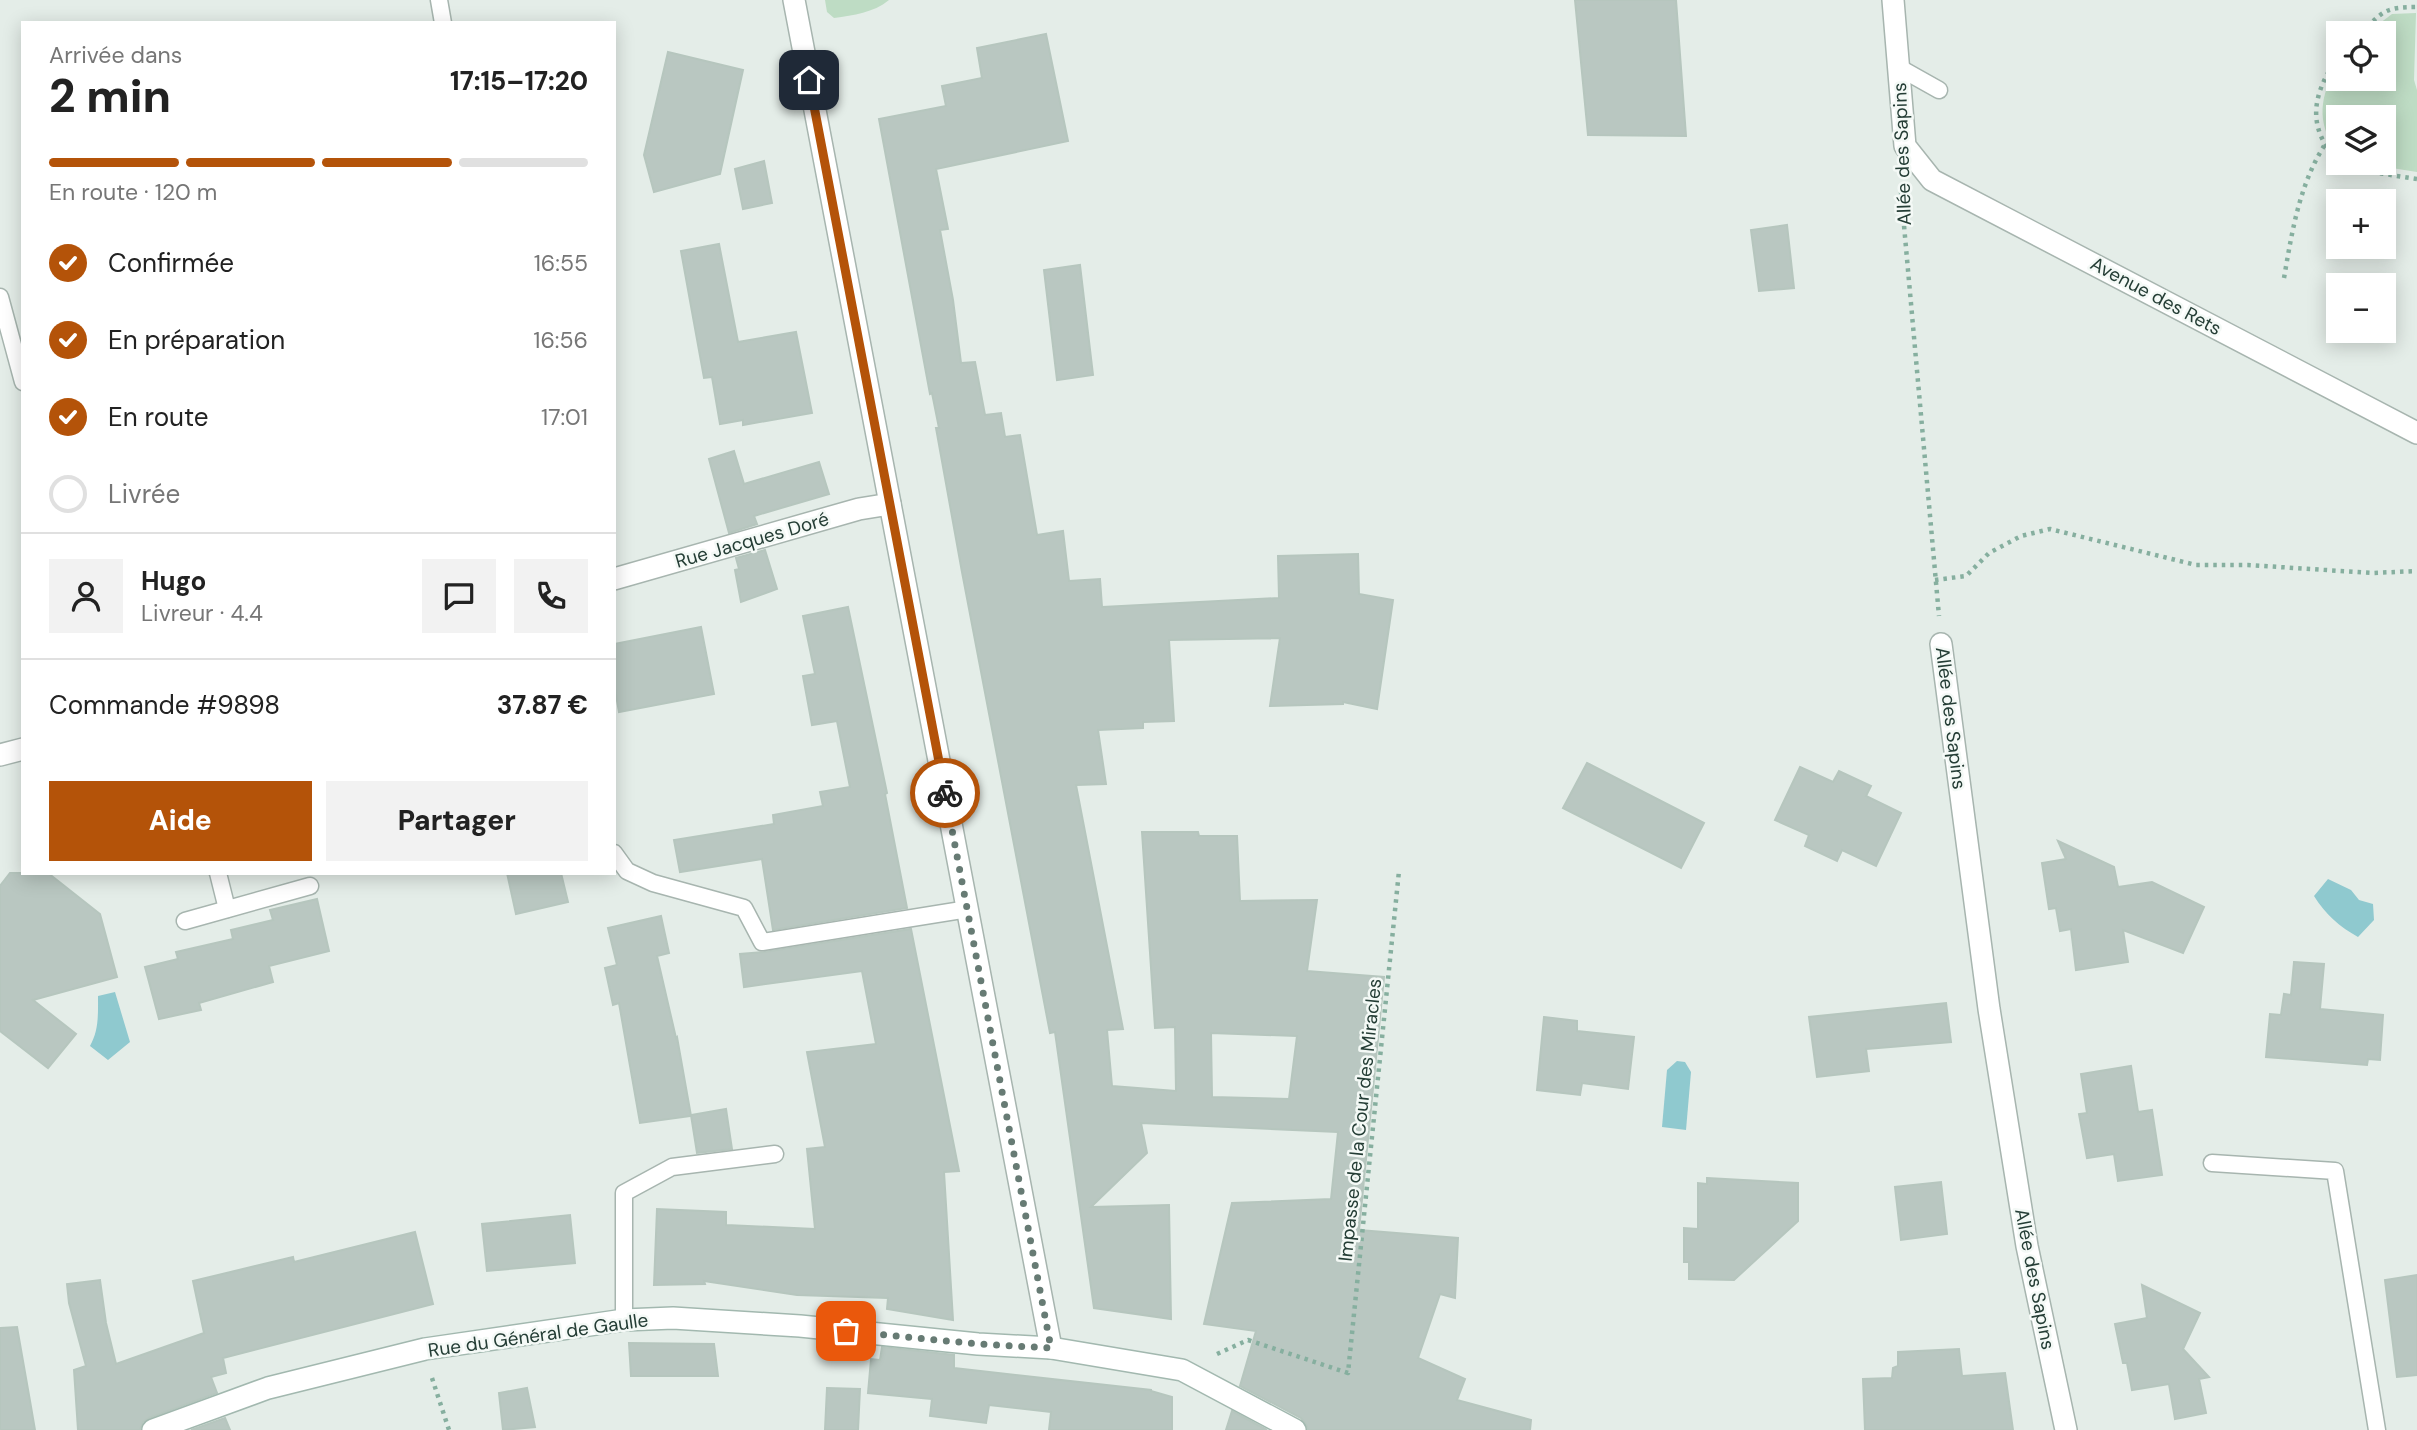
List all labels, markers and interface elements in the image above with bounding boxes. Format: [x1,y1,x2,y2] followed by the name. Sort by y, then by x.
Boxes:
[2326,21,2396,343] map controls
[2326,21,2396,91] button: locate
[49,40,182,70] text: Arrivée dans
[779,50,839,110] pin
[790,61,828,99] icon: home
[450,64,588,98] text: 17:15–17:20
[49,66,171,126] text: 2 min
[1887,82,1917,226] street label: Allée des Sapins
[2326,105,2396,175] button: layers
[49,177,217,207] text: En route · 120 m
[2326,189,2396,259] button: +
[49,244,87,282] icon: check
[108,246,234,280] text: Confirmée
[534,248,588,278] text: 16:55
[2086,251,2226,341] street label: Avenue des Rets
[2326,273,2396,343] button: −
[49,321,87,359] icon: check
[108,323,285,357] text: En préparation
[533,325,588,355] text: 16:56
[49,398,87,436] icon: check
[108,400,209,434] text: En route
[541,402,588,432] text: 17:01
[108,477,180,511] text: Livrée
[672,506,832,574] street label: Rue Jacques Doré
[49,559,123,633] button: person
[422,559,496,633] button: chat
[514,559,588,633] button: phone
[141,564,206,598] text: Hugo
[141,598,263,628] text: Livreur · 4.4
[1930,645,1972,791] street label: Allée des Sapins
[49,688,280,722] text: Commande #9898
[497,688,588,722] text: 37.87 €
[910,758,980,828] courier
[926,774,964,812] icon: bike
[49,781,312,861] button: Aide
[326,781,588,861] button: Partager
[1333,977,1387,1263] street label: Impasse de la Cour des Miracles
[2009,1206,2061,1352] street label: Allée des Sapins
[816,1301,876,1361] pin
[426,1307,650,1363] street label: Rue du Général de Gaulle
[827,1312,865,1350] icon: bag

